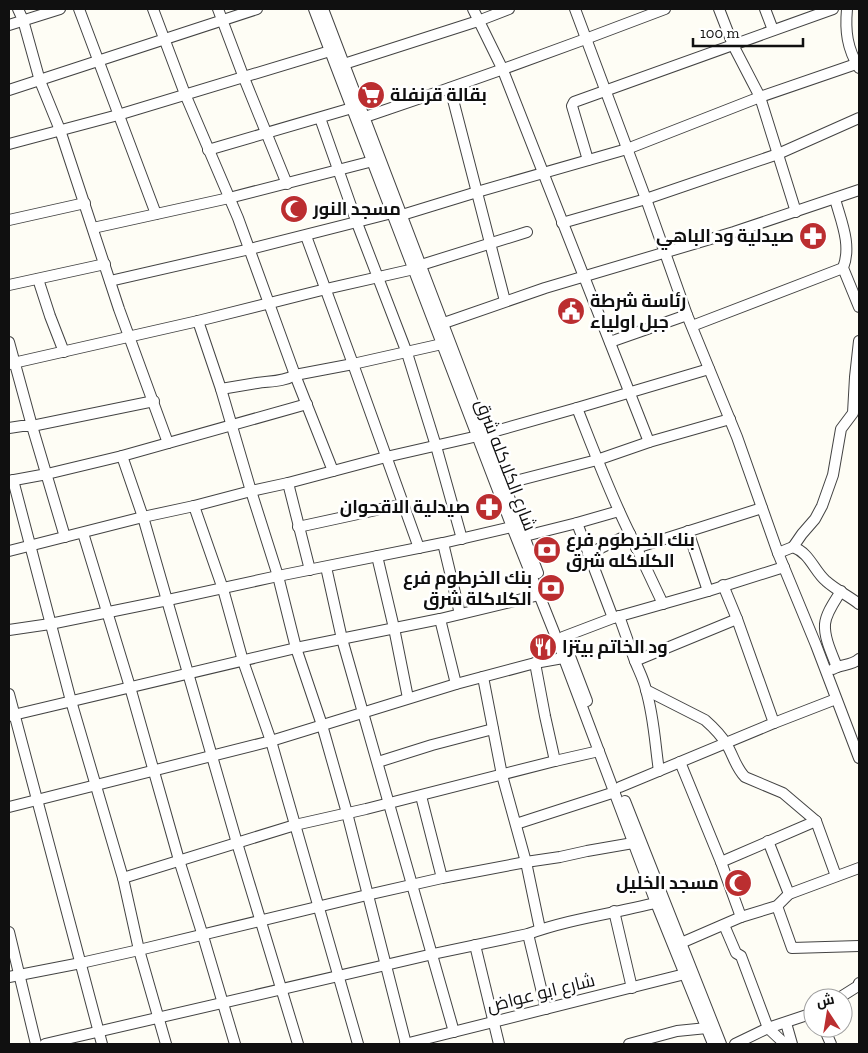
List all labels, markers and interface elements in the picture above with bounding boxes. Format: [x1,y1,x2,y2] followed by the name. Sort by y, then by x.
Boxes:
[693,15,803,47] scale bar
[700,24,739,42] text: 100 m
[356,80,386,110] supermarket icon: بقالة قرنفلة
[390,84,487,106] place label: بقالة قرنفلة
[279,194,309,224] mosque icon: مسجد النور
[312,198,401,220] place label: مسجد النور
[798,221,828,251] pharmacy icon: صيدلية ود الباهي
[656,225,794,251] place label: صيدلية ود الباهي
[590,290,686,333] place label: رئاسة شرطة جبل اولياء
[556,296,586,326] public building icon: رئاسة شرطة جبل اولياء
[470,396,541,534] street label: شارع الكلاكله شرق
[474,492,504,522] pharmacy icon: صيدلية الاقحوان
[340,496,470,518] place label: صيدلية الاقحوان
[566,529,695,572] place label: بنك الخرطوم فرع الكلاكله شرق
[532,535,562,565] bank icon: بنك الخرطوم فرع الكلاكله شرق
[403,567,532,610] place label: بنك الخرطوم فرع الكلاكلة شرق
[536,573,566,603] bank icon: بنك الخرطوم فرع الكلاكلة شرق
[528,632,558,662] restaurant icon: ود الخاتم بيتزا
[562,636,668,659] place label: ود الخاتم بيتزا
[723,868,753,898] mosque icon: مسجد الخليل
[616,872,719,894] place label: مسجد الخليل
[485,969,597,1018] street label: شارع ابو عواض
[803,988,853,1038] north arrow
[815,991,836,1011] text: ش

